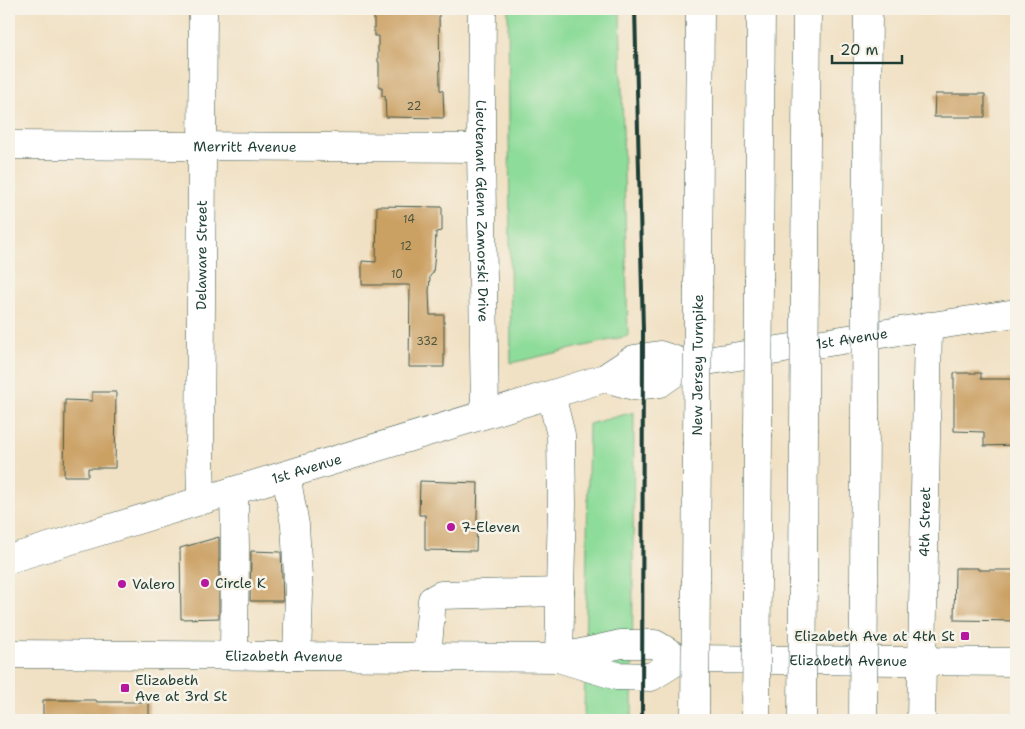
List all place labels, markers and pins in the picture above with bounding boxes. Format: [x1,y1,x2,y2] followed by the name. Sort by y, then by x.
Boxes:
[461,518,520,536] place label: 7-Eleven
[445,521,457,533] marker: 7-Eleven
[215,574,266,592] place label: Circle K
[132,575,175,593] place label: Valero
[199,577,211,589] marker: Circle K
[116,578,128,590] marker: Valero
[794,627,955,645] place label: Elizabeth Ave at 4th St
[959,630,971,642] marker: Elizabeth Ave at 4th St
[135,671,227,705] place label: Elizabeth Ave at 3rd St
[119,682,131,694] marker: Elizabeth Ave at 3rd St

